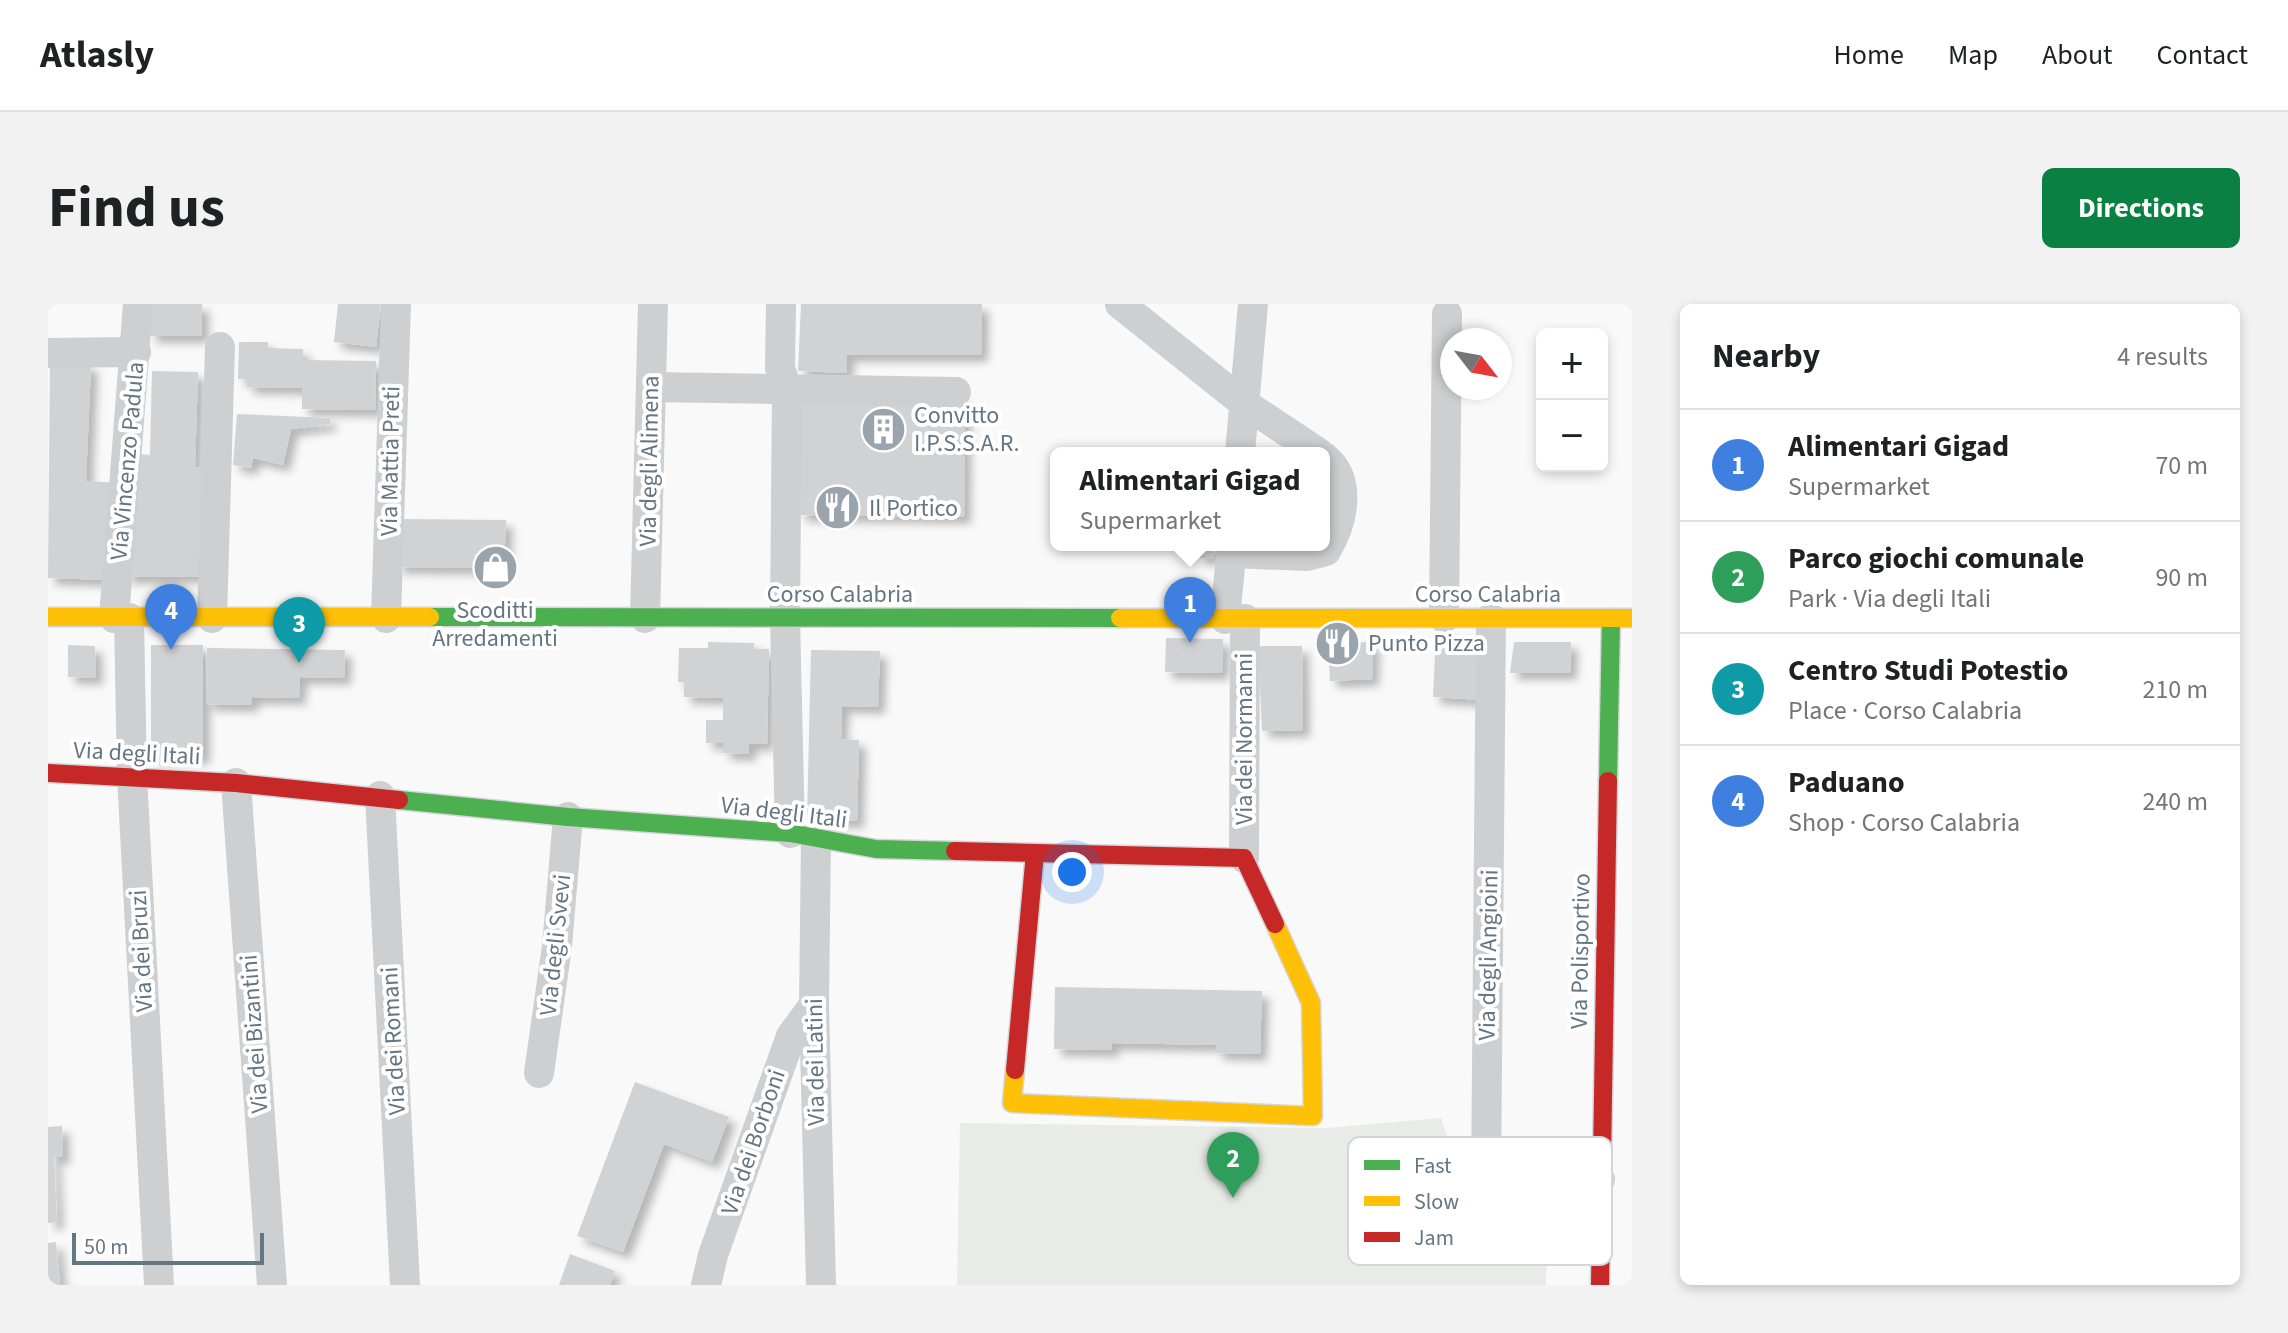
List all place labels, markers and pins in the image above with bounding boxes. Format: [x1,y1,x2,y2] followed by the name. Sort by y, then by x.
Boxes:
[914,398,1019,461] place label: Convitto I.P.S.S.A.R.
[859,405,907,453] building icon: Convitto I.P.S.S.A.R.
[814,484,862,532] restaurant icon: Il Portico
[869,491,958,526] place label: Il Portico
[471,544,519,592] shop icon: Scoditti Arredamenti
[1164,577,1216,643] pin: 1
[145,584,197,650] pin: 4
[432,593,558,656] place label: Scoditti Arredamenti
[273,597,325,663] pin: 3
[1313,619,1361,667] restaurant icon: Punto Pizza
[1368,626,1485,661] place label: Punto Pizza
[1207,1132,1259,1198] pin: 2

